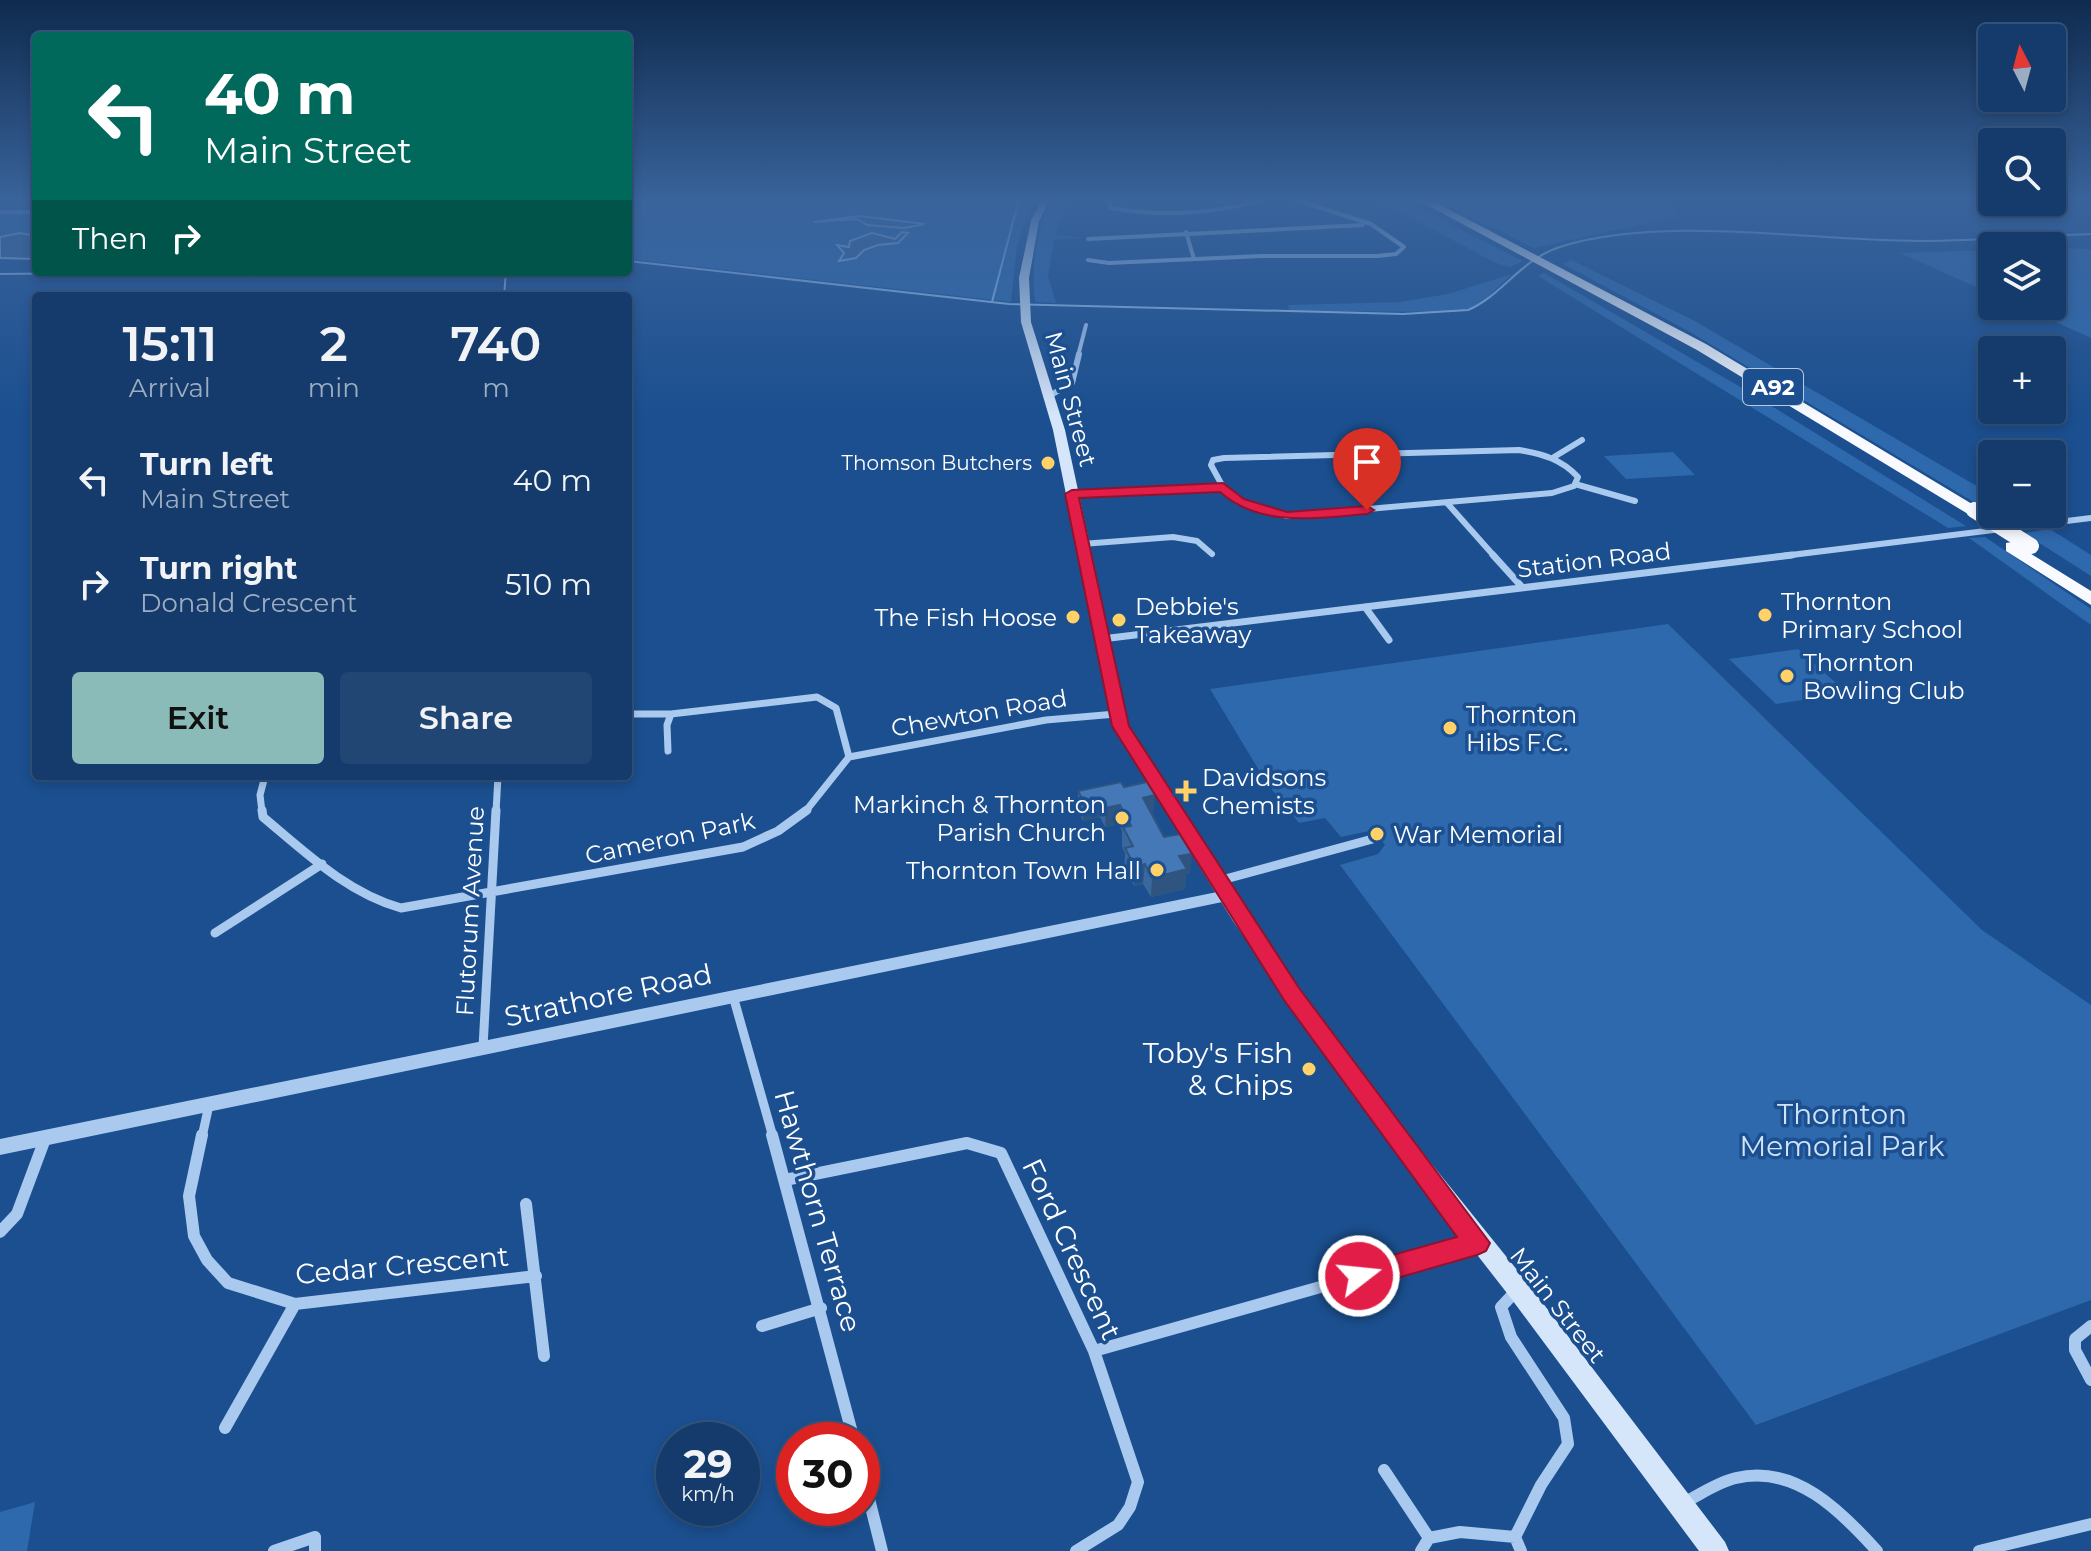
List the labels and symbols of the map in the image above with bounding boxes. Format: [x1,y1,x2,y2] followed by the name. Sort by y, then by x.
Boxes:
[1978,24,2066,112] north arrow
[1039,328,1103,470] street label: Main Street
[1743,369,1803,405] road number: A92
[1333,428,1401,510] pin
[841,451,1032,475] place label: Thomson Butchers
[1039,454,1057,472] marker: Thomson Butchers
[1515,536,1673,584] street label: Station Road
[1781,587,1963,644] place label: Thornton Primary School
[1135,592,1251,649] place label: Debbie's Takeaway
[875,603,1057,632] place label: The Fish Hoose
[1756,606,1774,624] marker: Thornton Primary School
[1064,608,1082,626] marker: The Fish Hoose
[1110,611,1128,629] marker: Debbie's Takeaway
[1803,648,1965,705] place label: Thornton Bowling Club
[1778,667,1796,685] marker: Thornton Bowling Club
[889,683,1069,743] street label: Chewton Road
[1466,700,1577,757] place label: Thornton Hibs F.C.
[1441,719,1459,737] marker: Thornton Hibs F.C.
[1202,763,1326,820] place label: Davidsons Chemists
[1177,782,1195,800] marker: Davidsons Chemists
[853,790,1106,847] place label: Markinch & Thornton Parish Church
[450,805,490,1017] street label: Flutorum Avenue
[583,806,758,870] street label: Cameron Park
[1113,809,1131,827] marker: Markinch & Thornton Parish Church
[1393,820,1563,849] place label: War Memorial
[1368,825,1386,843] marker: War Memorial
[906,856,1141,885] place label: Thornton Town Hall
[1148,861,1166,879] marker: Thornton Town Hall
[501,956,715,1034] street label: Strathore Road
[1143,1036,1293,1102] place label: Toby's Fish & Chips
[1300,1060,1318,1078] marker: Toby's Fish & Chips
[767,1086,869,1336] street label: Hawthorn Terrace
[1740,1097,1945,1163] park label: Thornton Memorial Park
[1015,1153,1129,1345] street label: Ford Crescent
[1317,1234,1401,1318] position arrow
[294,1239,510,1291] street label: Cedar Crescent
[1504,1241,1612,1369] street label: Main Street
[776,1422,880,1526] speed limit sign: 30

